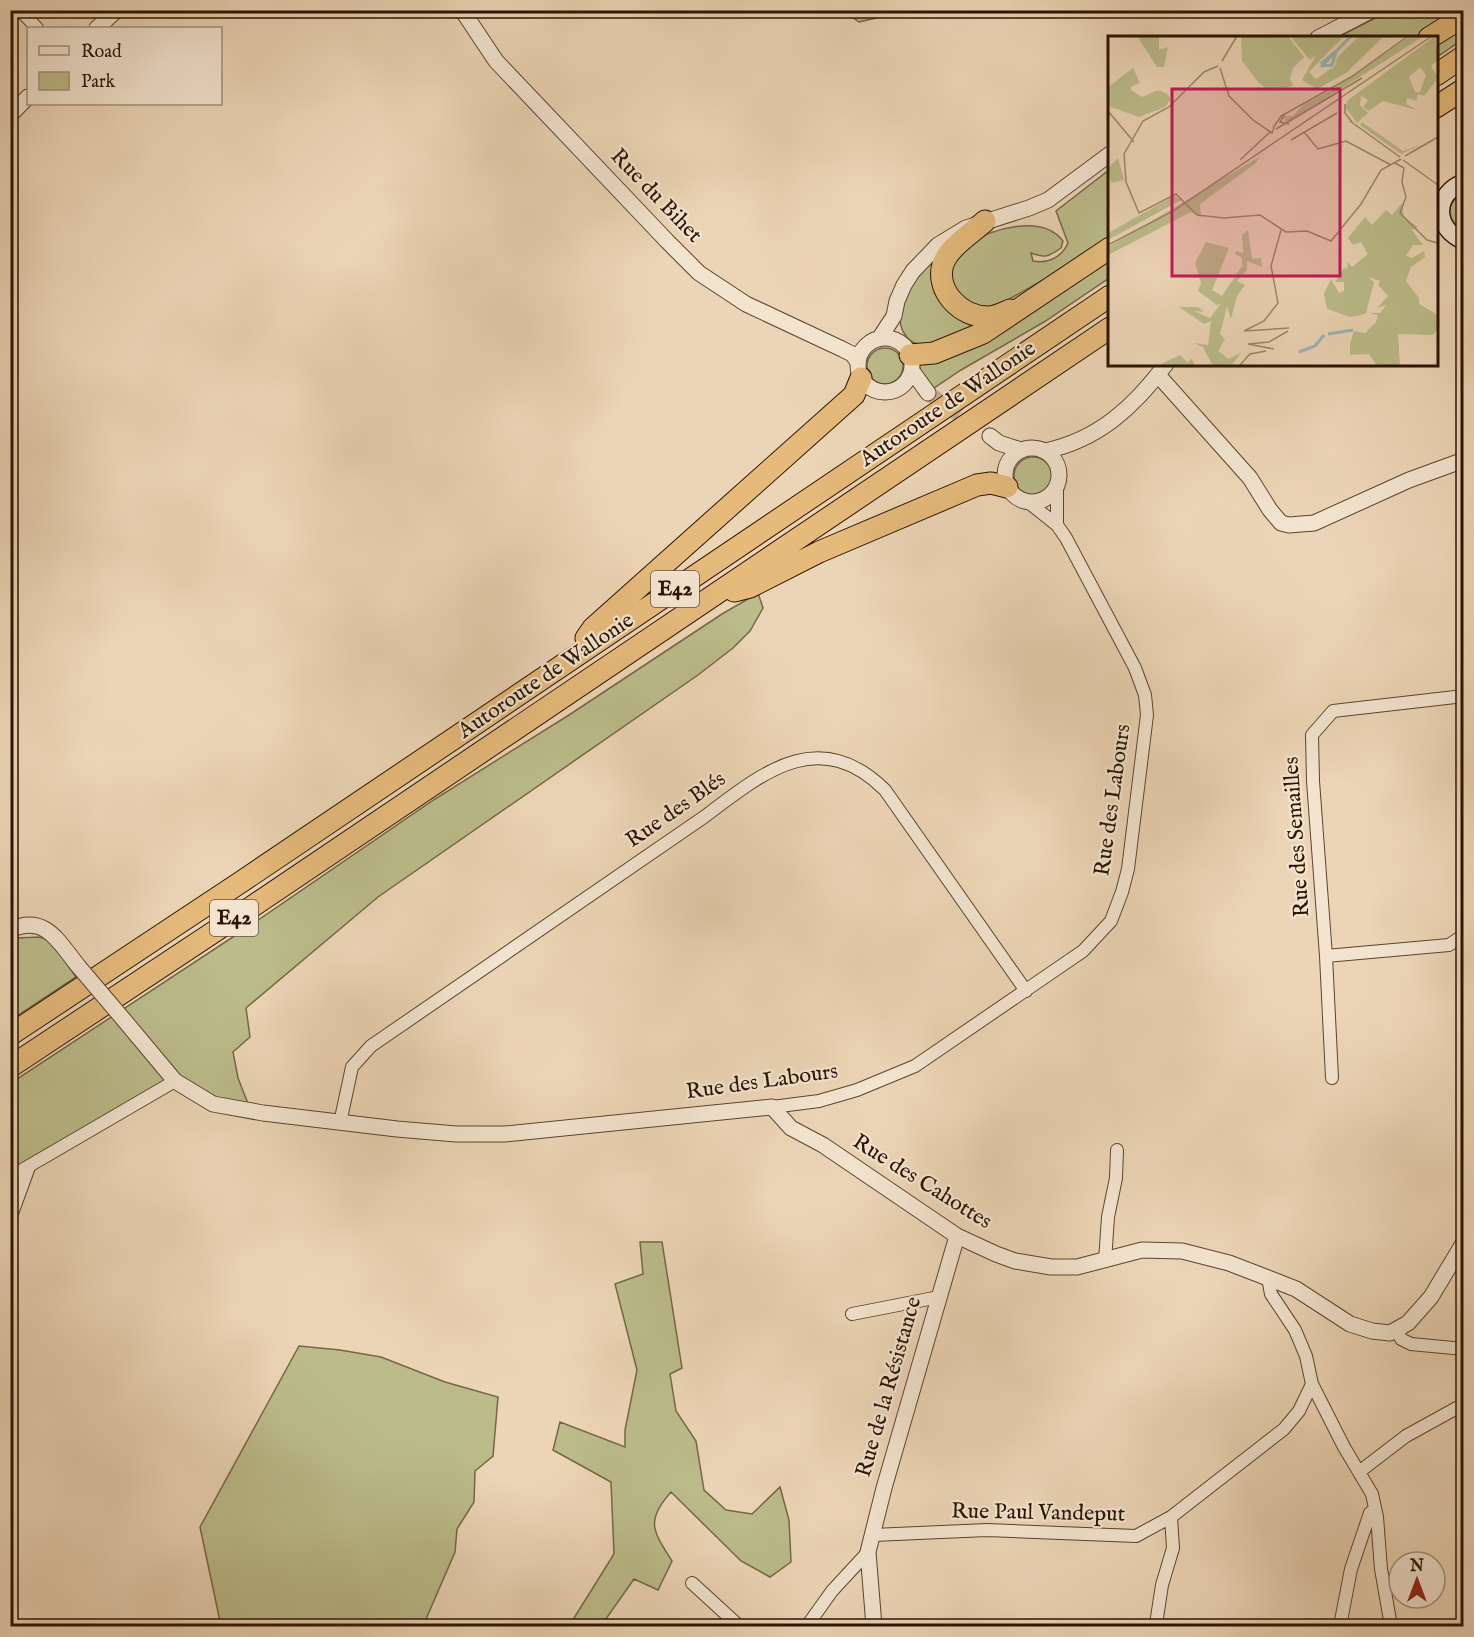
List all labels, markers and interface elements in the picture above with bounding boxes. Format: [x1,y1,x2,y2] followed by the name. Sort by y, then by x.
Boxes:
[27,27,222,105] legend
[1108,36,1438,366] inset map
[81,41,122,64] text: Road
[81,71,116,94] text: Park
[604,143,708,249] street label: Rue du Bihet
[854,335,1041,474] street label: Autoroute de Wallonie
[651,571,699,607] road number: E42
[452,607,639,746] street label: Autoroute de Wallonie
[1088,722,1138,878] street label: Rue des Labours
[1277,756,1317,918] street label: Rue des Semailles
[621,765,731,855] street label: Rue des Blés
[210,900,258,936] road number: E42
[684,1057,840,1107] street label: Rue des Labours
[847,1128,997,1236] street label: Rue des Cahottes
[850,1294,928,1480] street label: Rue de la Résistance
[951,1497,1126,1529] street label: Rue Paul Vandeput
[1387,1550,1447,1610] north arrow
[1409,1557,1424,1577] text: N

